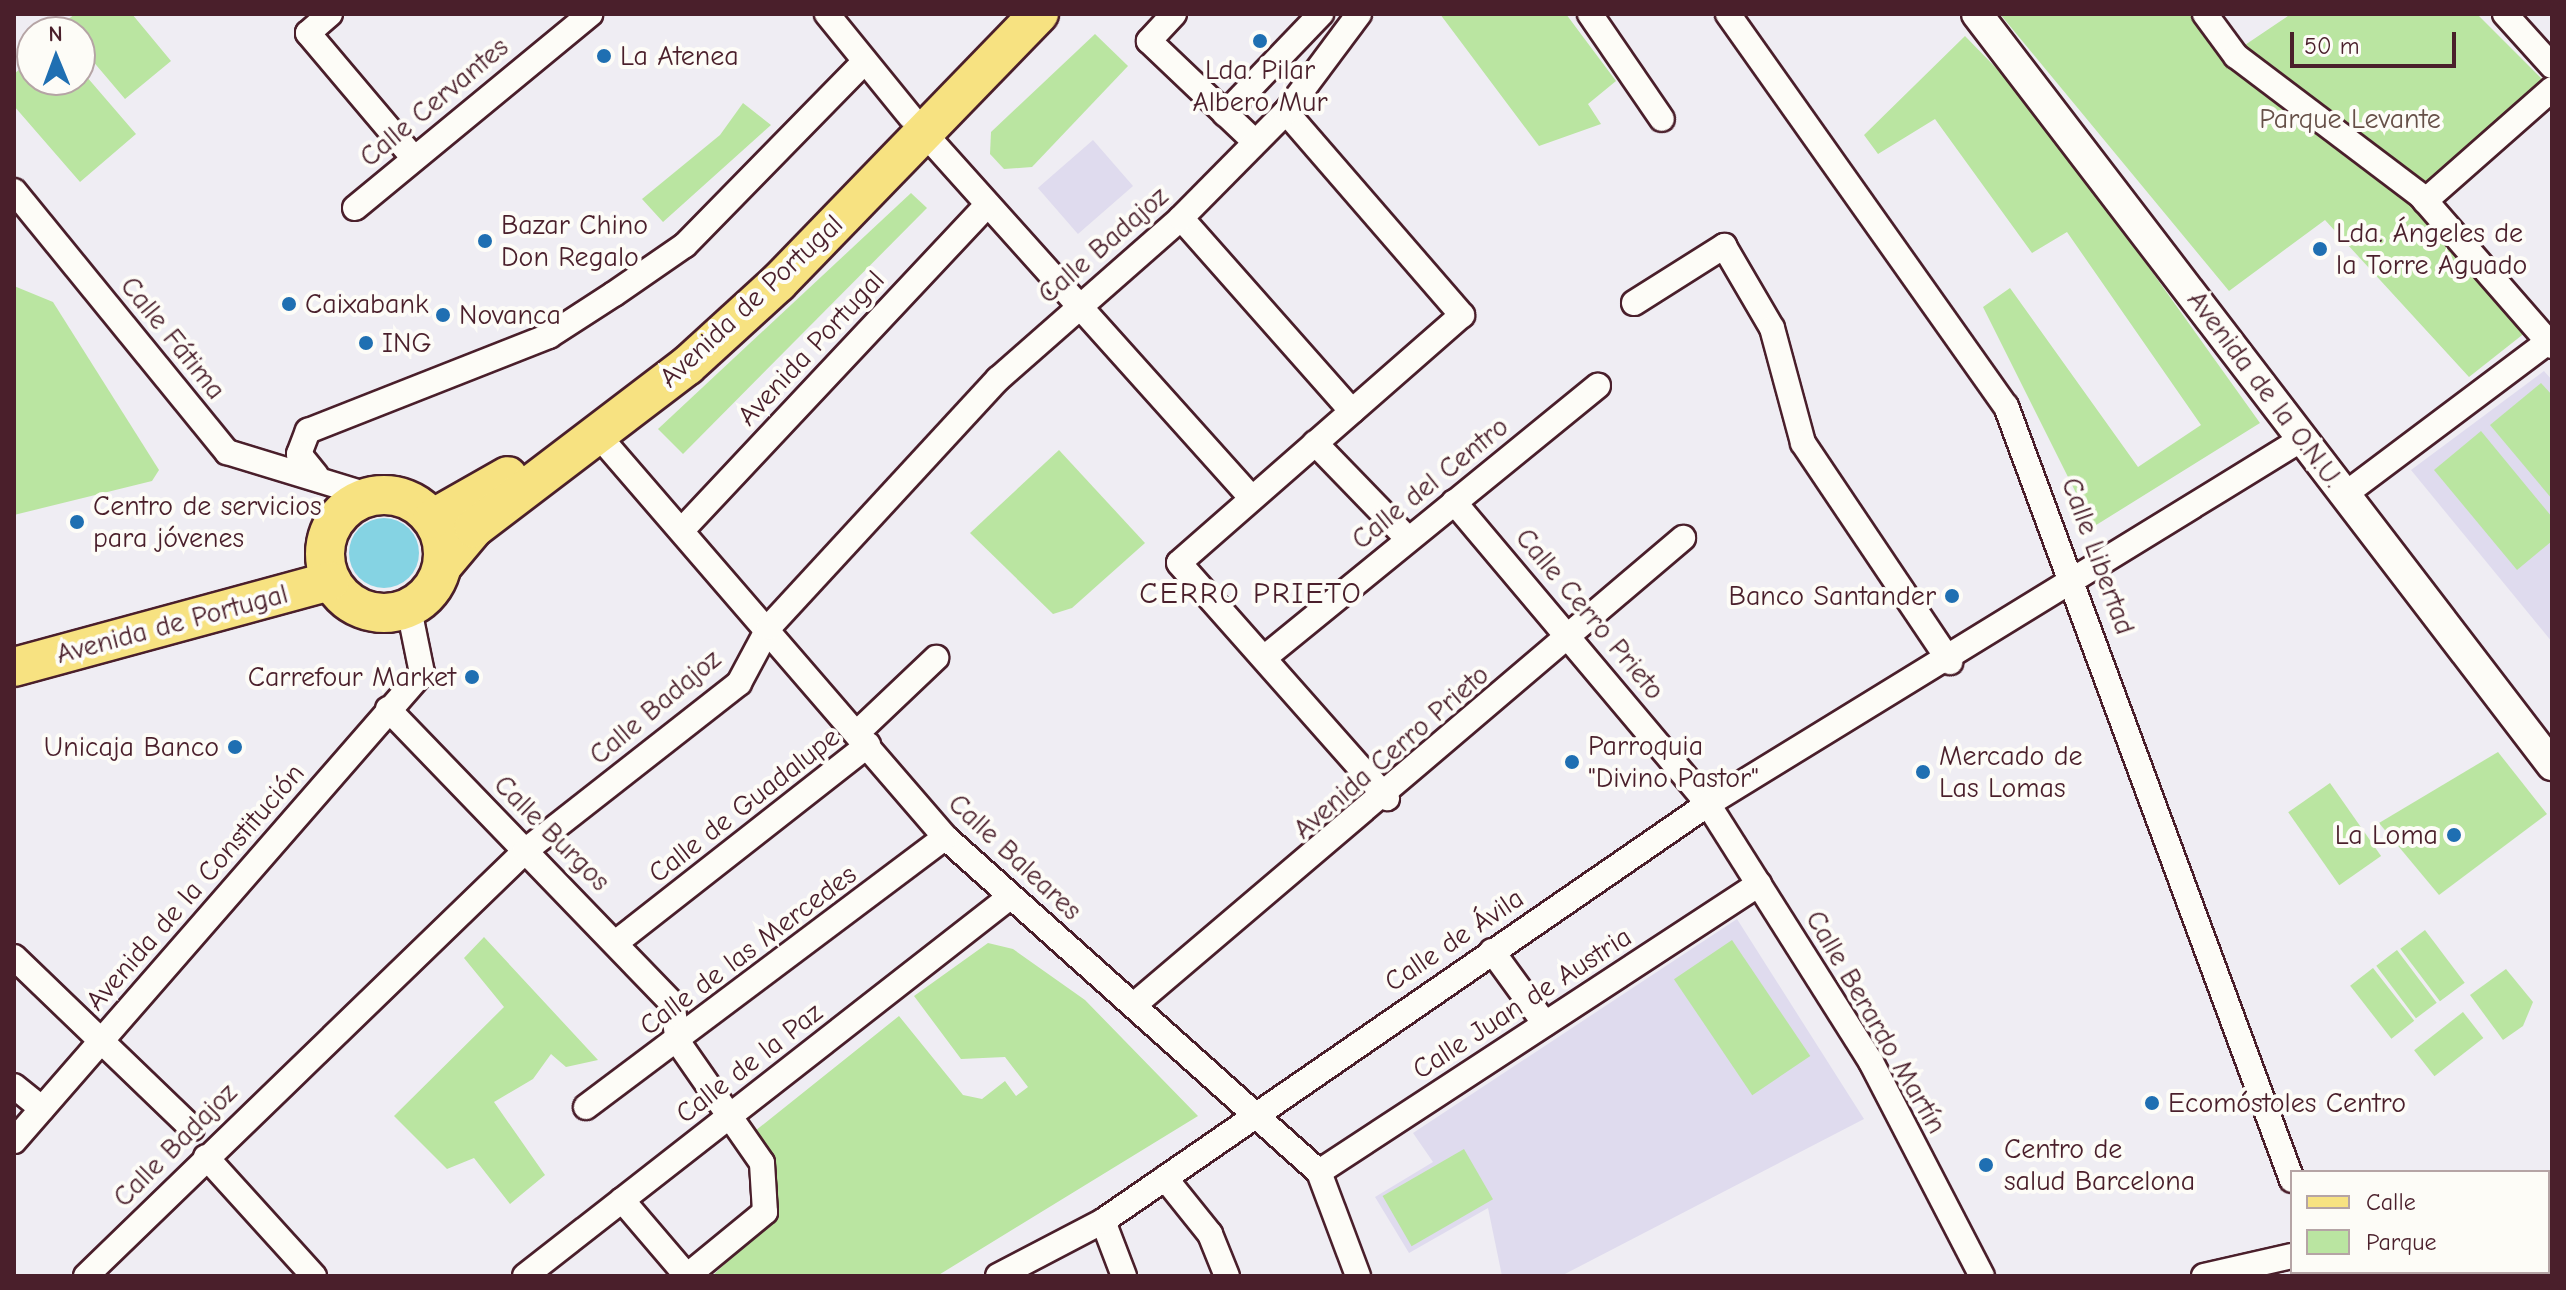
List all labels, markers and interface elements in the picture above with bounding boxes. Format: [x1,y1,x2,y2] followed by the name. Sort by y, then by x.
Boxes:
[16,16,96,96] north arrow
[2294,16,2460,66] scale bar
[48,21,63,47] text: N
[353,30,515,174] street label: Calle Cervantes
[1251,32,1269,50] marker: Lda. Pilar Albero Mur
[2304,32,2360,60] text: 50 m
[620,39,739,73] place label: La Atenea
[595,47,613,65] marker: La Atenea
[1192,53,1328,119] place label: Lda. Pilar Albero Mur
[2259,102,2441,136] park label: Parque Levante
[1031,179,1175,311] street label: Calle Badajoz
[652,207,850,395] street label: Avenida de Portugal
[501,208,648,274] place label: Bazar Chino Don Regalo
[2336,216,2527,282] place label: Lda. Ángeles de la Torre Aguado
[476,232,494,250] marker: Bazar Chino Don Regalo
[2311,240,2329,258] marker: Lda. Ángeles de la Torre Aguado
[730,263,892,433] street label: Avenida Portugal
[113,270,233,406] street label: Calle Fátima
[2180,284,2350,494] street label: Avenida de la O.N.U.
[305,287,429,321] place label: Caixabank
[280,295,298,313] marker: Caixabank
[459,298,561,332] place label: Novanca
[434,306,452,324] marker: Novanca
[382,326,431,360] place label: ING
[357,334,375,352] marker: ING
[1345,410,1515,556] street label: Calle del Centro
[2054,473,2142,639] street label: Calle Libertad
[93,489,322,555] place label: Centro de servicios para jóvenes
[68,513,86,531] marker: Centro de servicios para jóvenes
[1508,521,1672,707] street label: Calle Cerro Prieto
[1139,576,1363,612] district label: CERRO PRIETO
[53,577,291,671] street label: Avenida de Portugal
[1729,579,1936,613] place label: Banco Santander
[1943,587,1961,605] marker: Banco Santander
[582,642,728,772] street label: Calle Badajoz
[1286,658,1496,846] street label: Avenida Cerro Prieto
[248,660,456,694] place label: Carrefour Market
[463,668,481,686] marker: Carrefour Market
[642,720,846,890] street label: Calle de Guadalupe
[1588,729,1759,795] place label: Parroquia "Divino Pastor"
[44,730,219,764] place label: Unicaja Banco
[226,738,244,756] marker: Unicaja Banco
[1939,739,2083,805] place label: Mercado de Las Lomas
[1563,753,1581,771] marker: Parroquia "Divino Pastor"
[79,757,311,1017] street label: Avenida de la Constitución
[1914,763,1932,781] marker: Mercado de Las Lomas
[487,768,617,898] street label: Calle Burgos
[941,787,1089,927] street label: Calle Baleares
[2335,818,2438,852] place label: La Loma
[2445,826,2463,844] marker: La Loma
[633,857,863,1043] street label: Calle de las Mercedes
[1378,881,1530,999] street label: Calle de Ávila
[1798,905,1954,1139] street label: Calle Berardo Martín
[1406,920,1638,1086] street label: Calle Juan de Austria
[669,995,829,1131] street label: Calle de la Paz
[106,1076,244,1214] street label: Calle Badajoz
[2168,1086,2406,1120] place label: Ecomóstoles Centro
[2143,1094,2161,1112] marker: Ecomóstoles Centro
[2004,1132,2195,1198] place label: Centro de salud Barcelona
[1975,1154,1997,1176] marker: Centro de salud Barcelona
[2290,1170,2550,1274] legend
[2366,1188,2416,1216] text: Calle
[2366,1228,2437,1256] text: Parque

